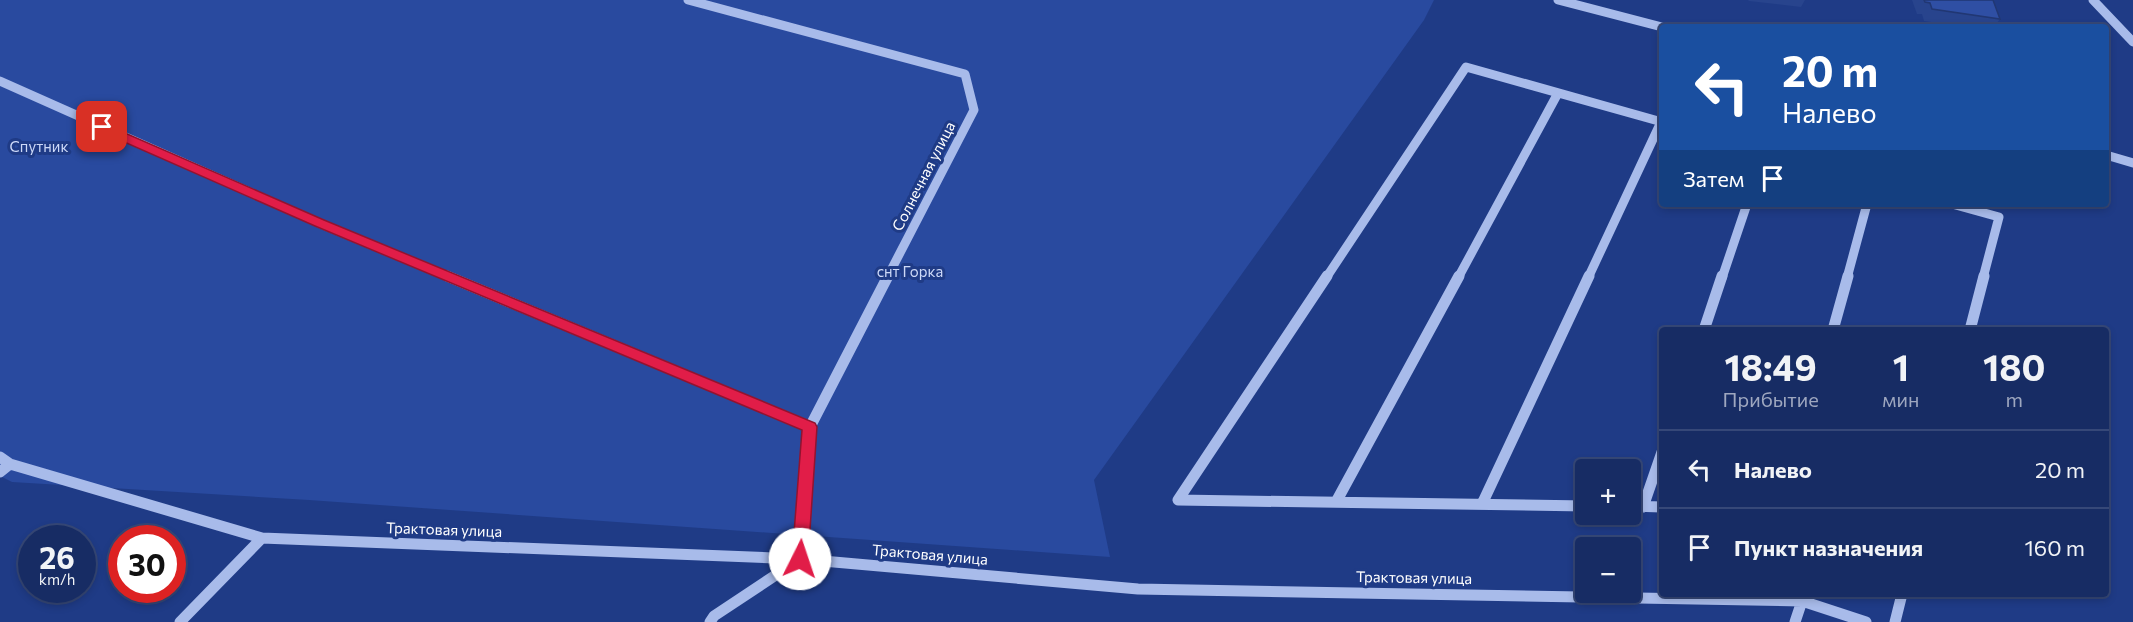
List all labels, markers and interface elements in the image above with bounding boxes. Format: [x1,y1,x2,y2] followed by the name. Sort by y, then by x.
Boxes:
[1782,44,1878,96] text: 20 m
[1683,48,1761,126] icon: left
[1782,96,1877,129] text: Налево
[76,101,127,152] pin
[85,110,118,143] icon: arrive
[888,118,958,234] street label: Солнечная улица
[10,137,68,155] park label: Спутник
[1756,162,1789,195] icon: arrive
[1683,165,1744,192] text: Затем
[877,262,943,280] park label: снт Горка
[1724,344,1817,388] text: 18:49
[1893,344,1909,388] text: 1
[1983,344,2045,388] text: 180
[1723,387,1819,411] text: Прибытие
[1882,387,1919,411] text: мин
[2005,387,2023,411] text: m
[1683,453,1716,486] icon: left
[1734,456,1812,483] text: Налево
[2035,456,2085,483] text: 20 m
[1575,459,1641,603] map controls
[1575,459,1641,525] button: +
[386,518,502,540] street label: Трактовая улица
[108,525,186,603] speed limit sign: 30
[768,527,832,591] position arrow
[1683,531,1716,564] icon: arrive
[1734,534,1923,561] text: Пункт назначения
[2024,534,2085,561] text: 160 m
[1575,537,1641,603] button: −
[39,538,75,575] text: 26
[871,540,989,568] street label: Трактовая улица
[1356,567,1472,587] street label: Трактовая улица
[39,570,75,588] text: km/h

